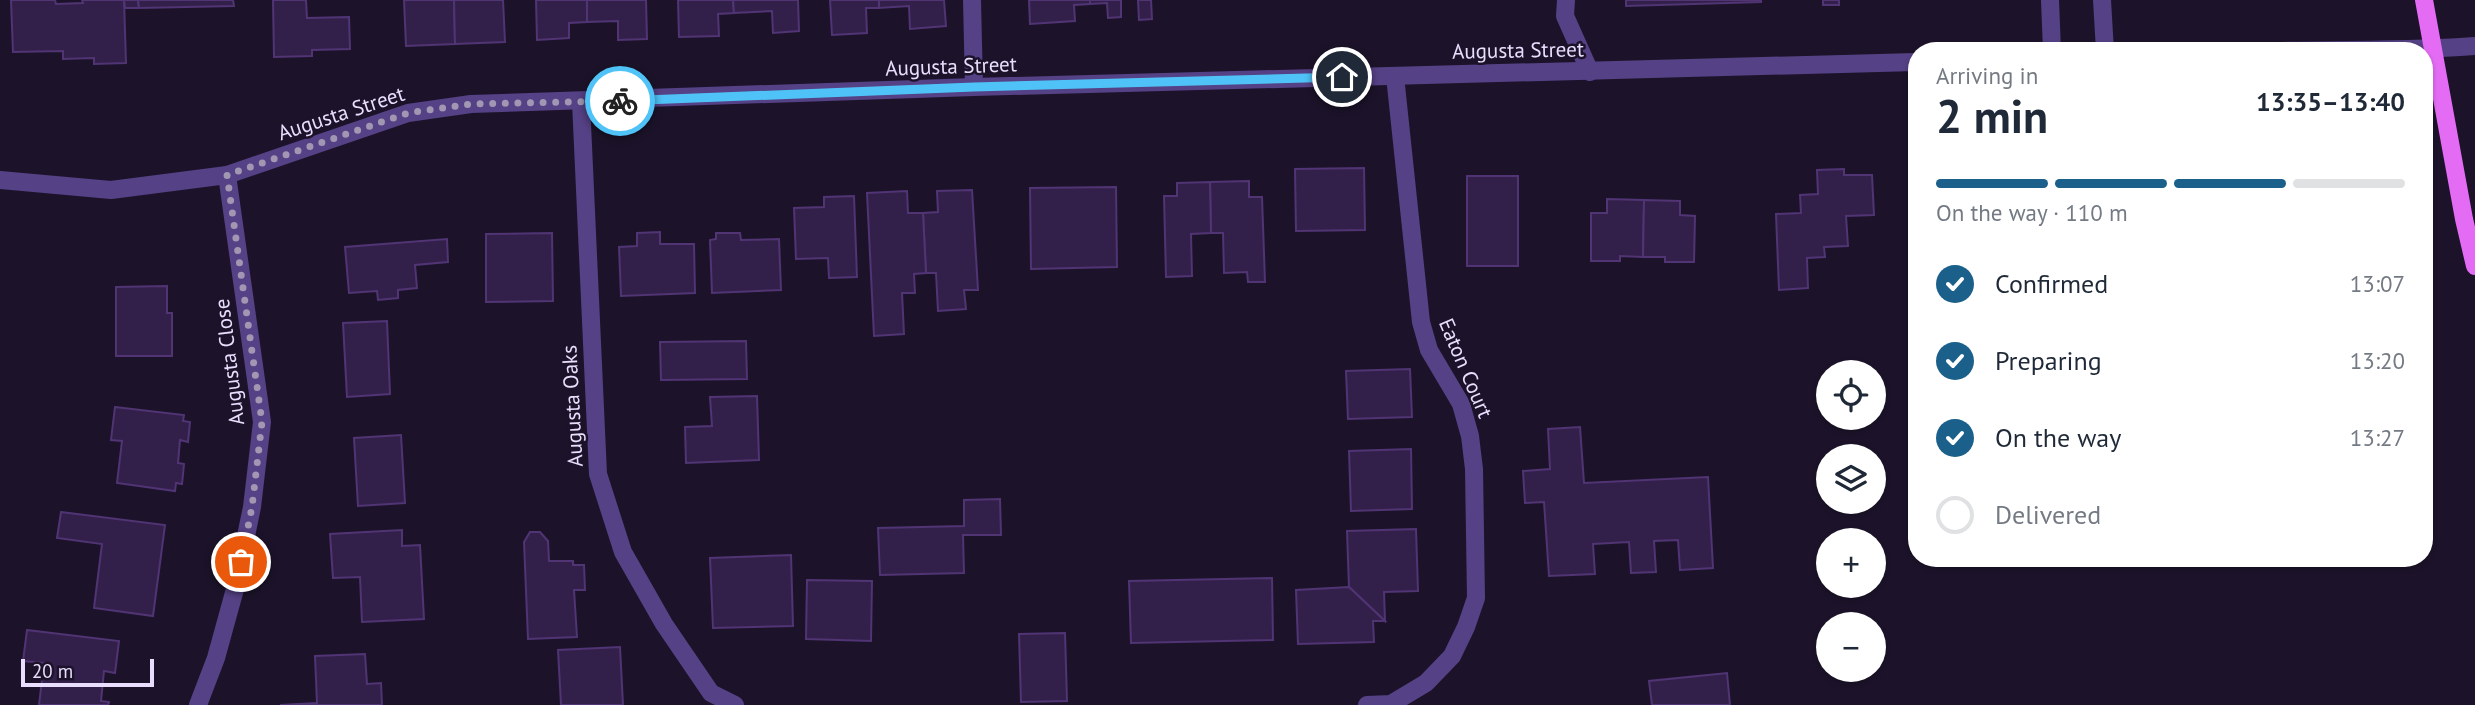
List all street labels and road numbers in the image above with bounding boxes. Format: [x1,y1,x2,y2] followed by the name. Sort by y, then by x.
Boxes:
[1452,35,1584,65] street label: Augusta Street
[885,50,1017,82] street label: Augusta Street
[274,80,408,146] street label: Augusta Street
[208,297,250,427] street label: Augusta Close
[1433,314,1499,422] street label: Eaton Court
[555,344,589,468] street label: Augusta Oaks

